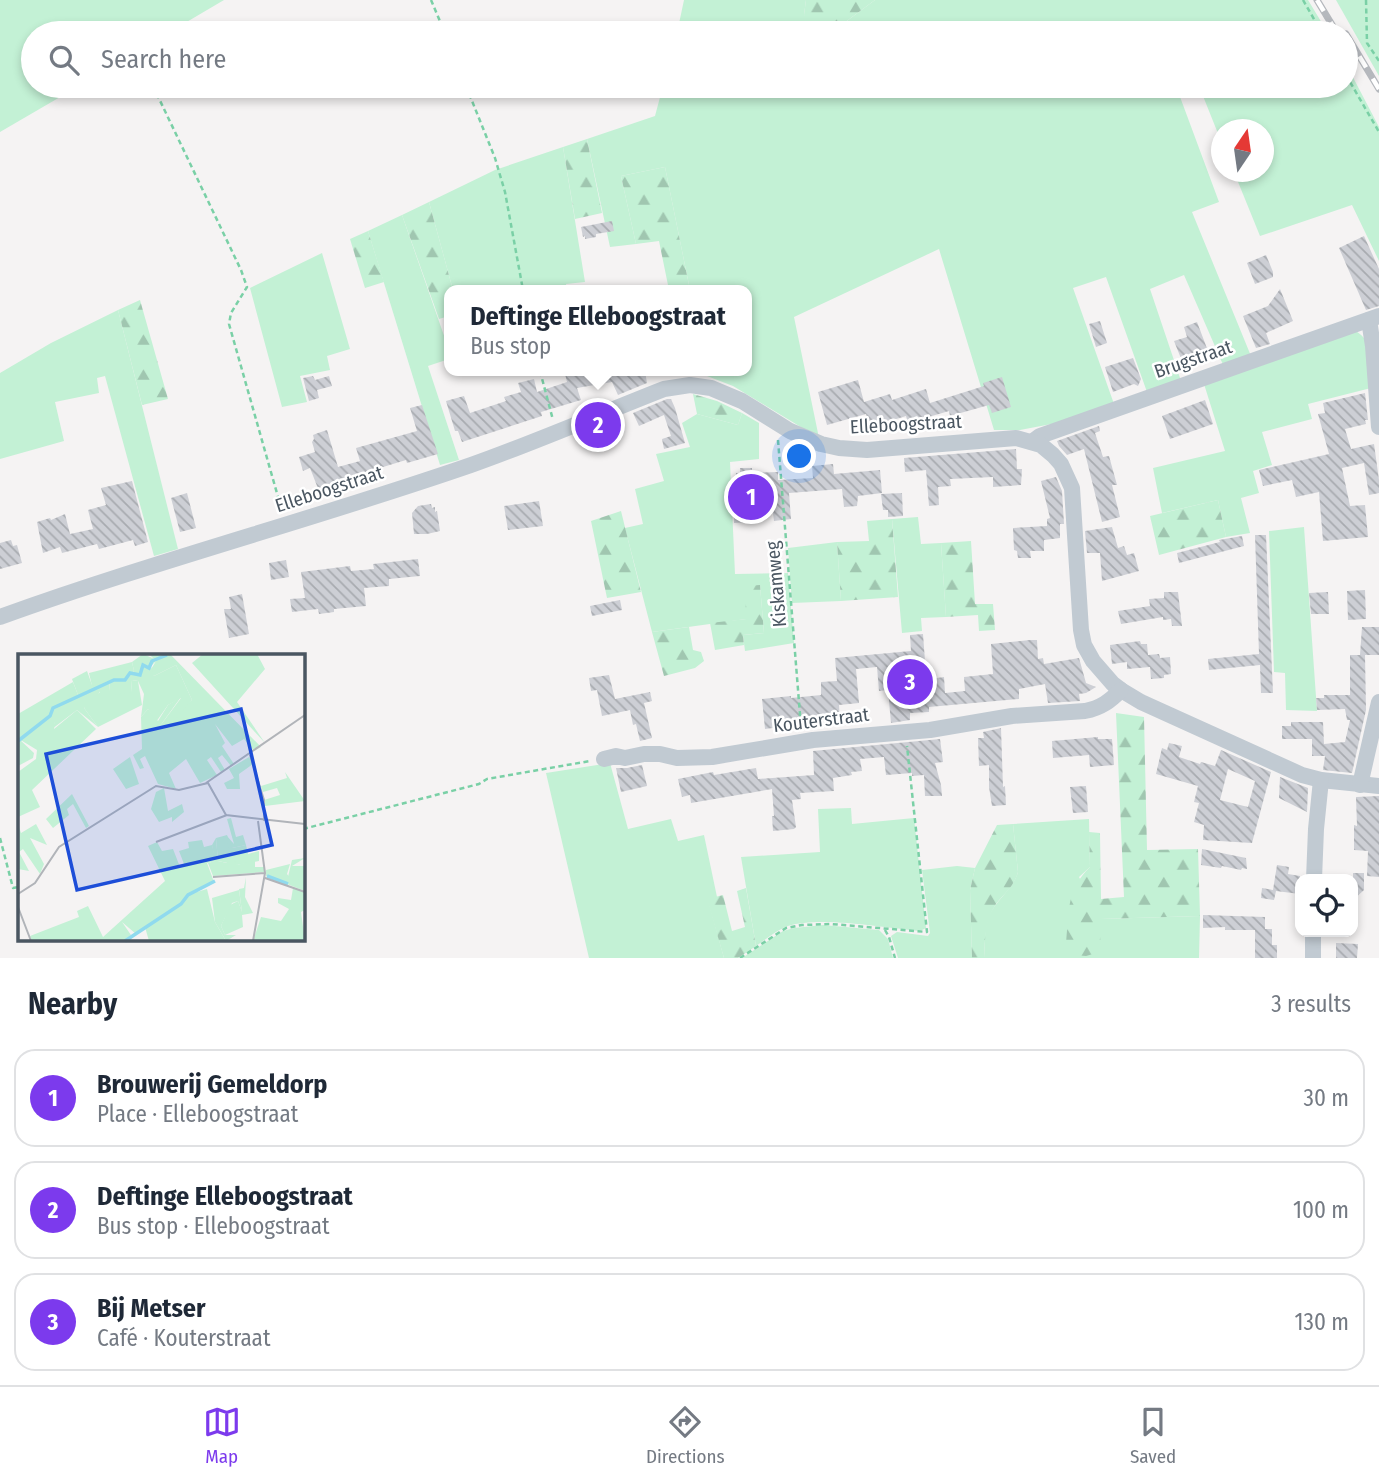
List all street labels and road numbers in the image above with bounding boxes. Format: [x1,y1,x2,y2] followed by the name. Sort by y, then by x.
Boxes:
[1151,335,1236,383] street label: Brugstraat
[849,410,963,438] street label: Elleboogstraat
[272,461,387,517] street label: Elleboogstraat
[761,540,791,628] street label: Kiskamweg
[772,703,871,737] street label: Kouterstraat

